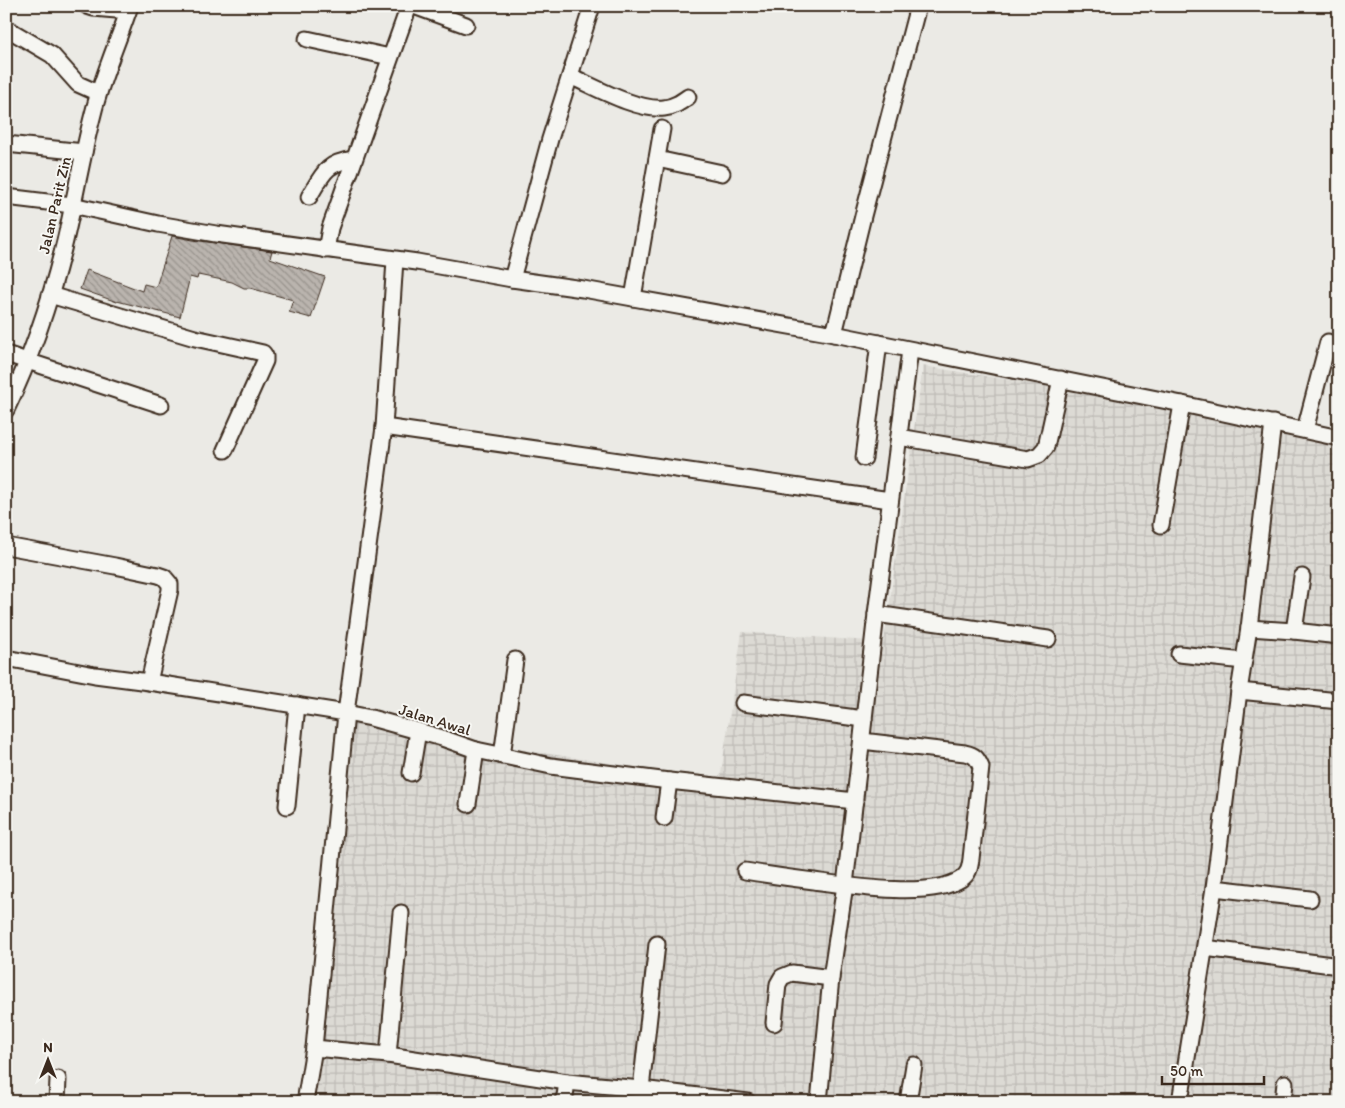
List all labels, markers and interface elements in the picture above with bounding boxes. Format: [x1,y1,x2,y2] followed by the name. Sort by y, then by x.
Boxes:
[34,154,75,256] street label: Jalan Parit Zin
[397,700,474,740] street label: Jalan Awal
[22,1036,72,1086] north arrow
[43,1039,53,1056] text: N
[1162,1053,1265,1085] scale bar
[1170,1062,1203,1080] text: 50 m

